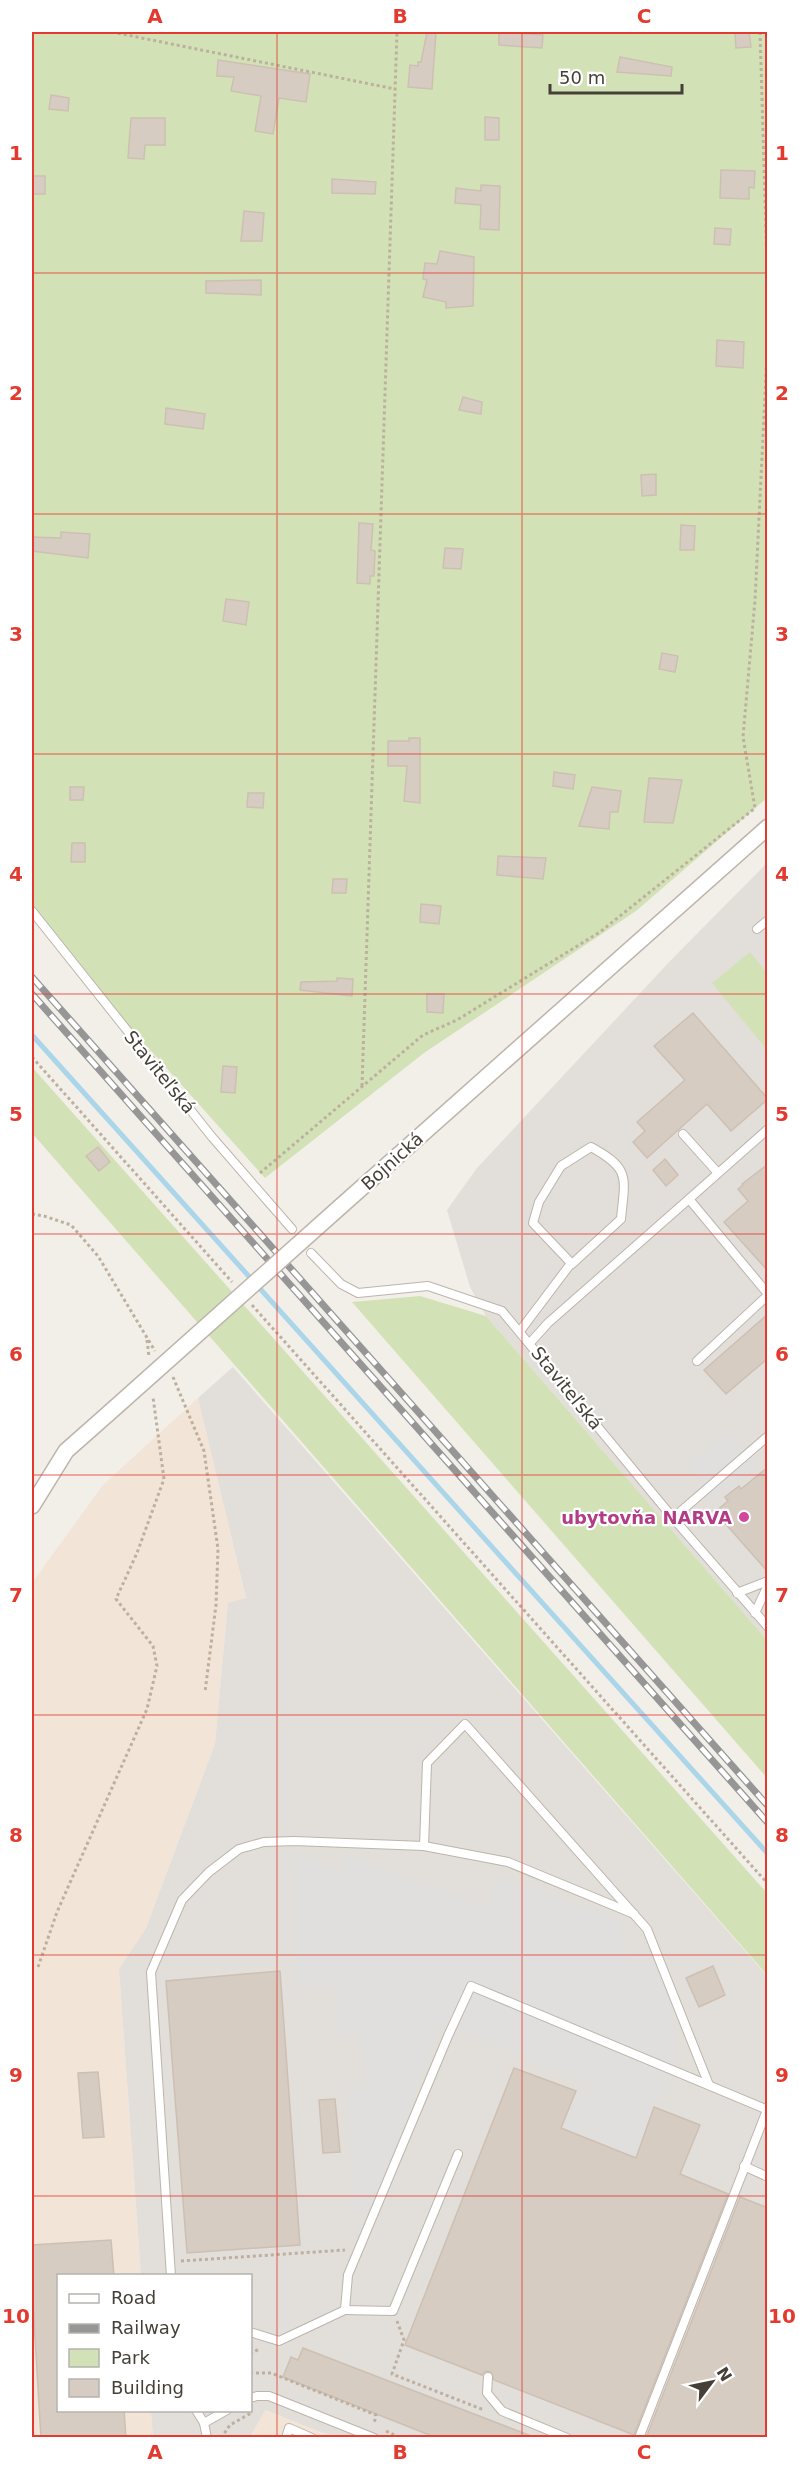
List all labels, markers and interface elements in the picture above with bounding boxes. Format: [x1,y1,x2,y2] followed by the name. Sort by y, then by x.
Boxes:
[147,4,163,28] text: A
[392,4,408,28] text: B
[637,4,651,28] text: C
[550,57,682,95] scale bar
[559,67,605,88] text: 50 m
[9,141,23,165] text: 1
[775,141,789,165] text: 1
[9,381,23,405] text: 2
[775,381,789,405] text: 2
[9,622,23,646] text: 3
[775,622,789,646] text: 3
[9,862,23,886] text: 4
[775,862,789,886] text: 4
[120,1026,200,1118] street label: Staviteľská
[9,1102,23,1126] text: 5
[775,1102,789,1126] text: 5
[357,1128,427,1194] street label: Bojnická
[9,1342,23,1366] text: 6
[527,1342,607,1434] street label: Staviteľská
[775,1342,789,1366] text: 6
[561,1507,732,1528] place label: ubytovňa NARVA
[737,1510,751,1524] marker: ubytovňa NARVA
[9,1583,23,1607] text: 7
[775,1583,789,1607] text: 7
[9,1823,23,1847] text: 8
[775,1823,789,1847] text: 8
[9,2063,23,2087] text: 9
[775,2063,789,2087] text: 9
[57,2274,252,2412] legend
[111,2287,156,2308] text: Road
[2,2304,30,2328] text: 10
[768,2304,796,2328] text: 10
[111,2317,181,2338] text: Railway
[111,2347,150,2368] text: Park
[682,2352,742,2412] north arrow
[713,2364,736,2385] text: N
[111,2377,184,2398] text: Building
[147,2440,163,2464] text: A
[392,2440,408,2464] text: B
[637,2440,651,2464] text: C

